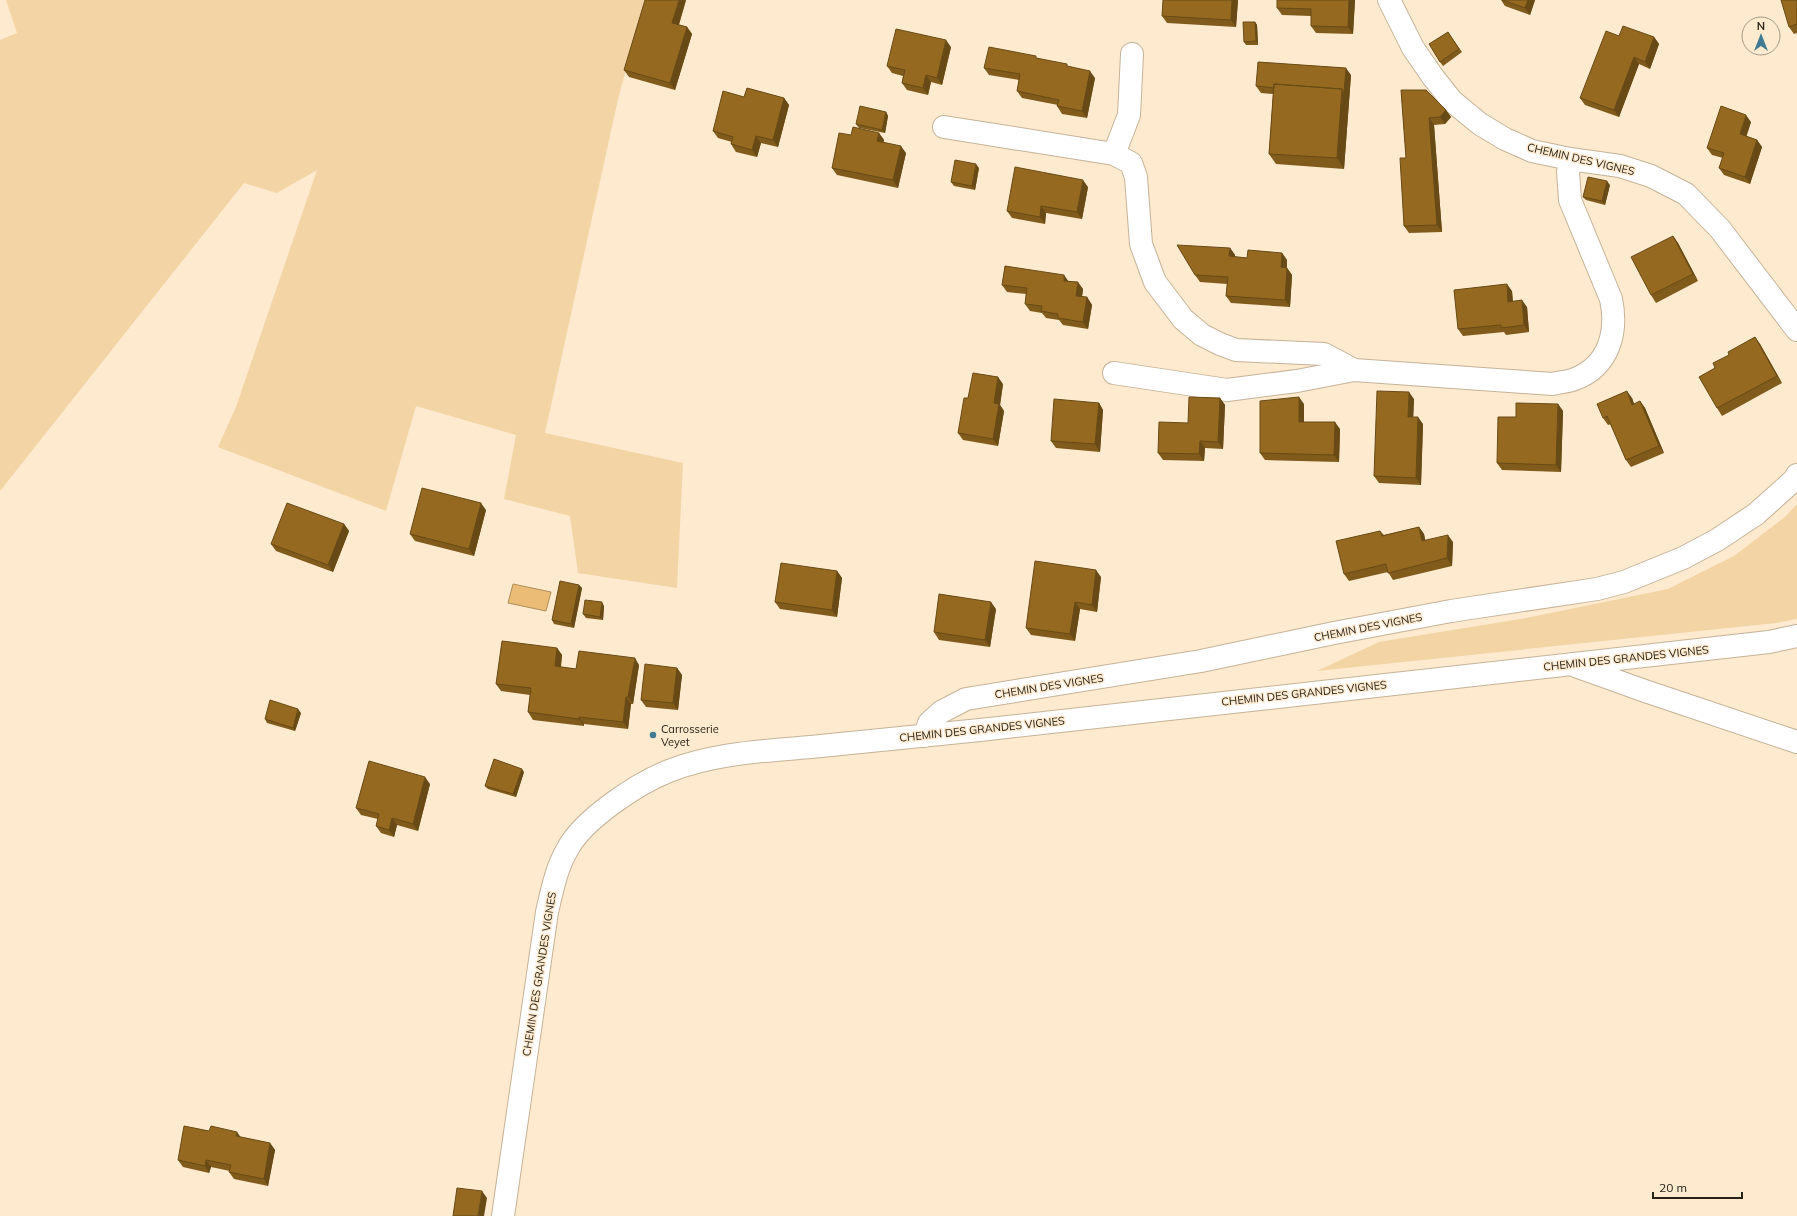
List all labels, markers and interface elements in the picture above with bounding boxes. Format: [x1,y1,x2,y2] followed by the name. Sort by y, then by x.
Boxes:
[1741,16,1781,56] north arrow
[1757,19,1765,33] text: N
[1526,140,1636,178] street label: CHEMIN DES VIGNES
[1313,610,1424,644] street label: CHEMIN DES VIGNES
[1543,642,1710,674] street label: CHEMIN DES GRANDES VIGNES
[994,670,1105,702] street label: CHEMIN DES VIGNES
[1221,677,1388,709] street label: CHEMIN DES GRANDES VIGNES
[899,713,1066,745] street label: CHEMIN DES GRANDES VIGNES
[661,722,719,749] place label: Carrosserie Veyet
[648,730,658,740] marker: Carrosserie Veyet
[519,891,559,1057] street label: CHEMIN DES GRANDES VIGNES
[1653,1174,1742,1200] scale bar
[1659,1180,1687,1195] text: 20 m

